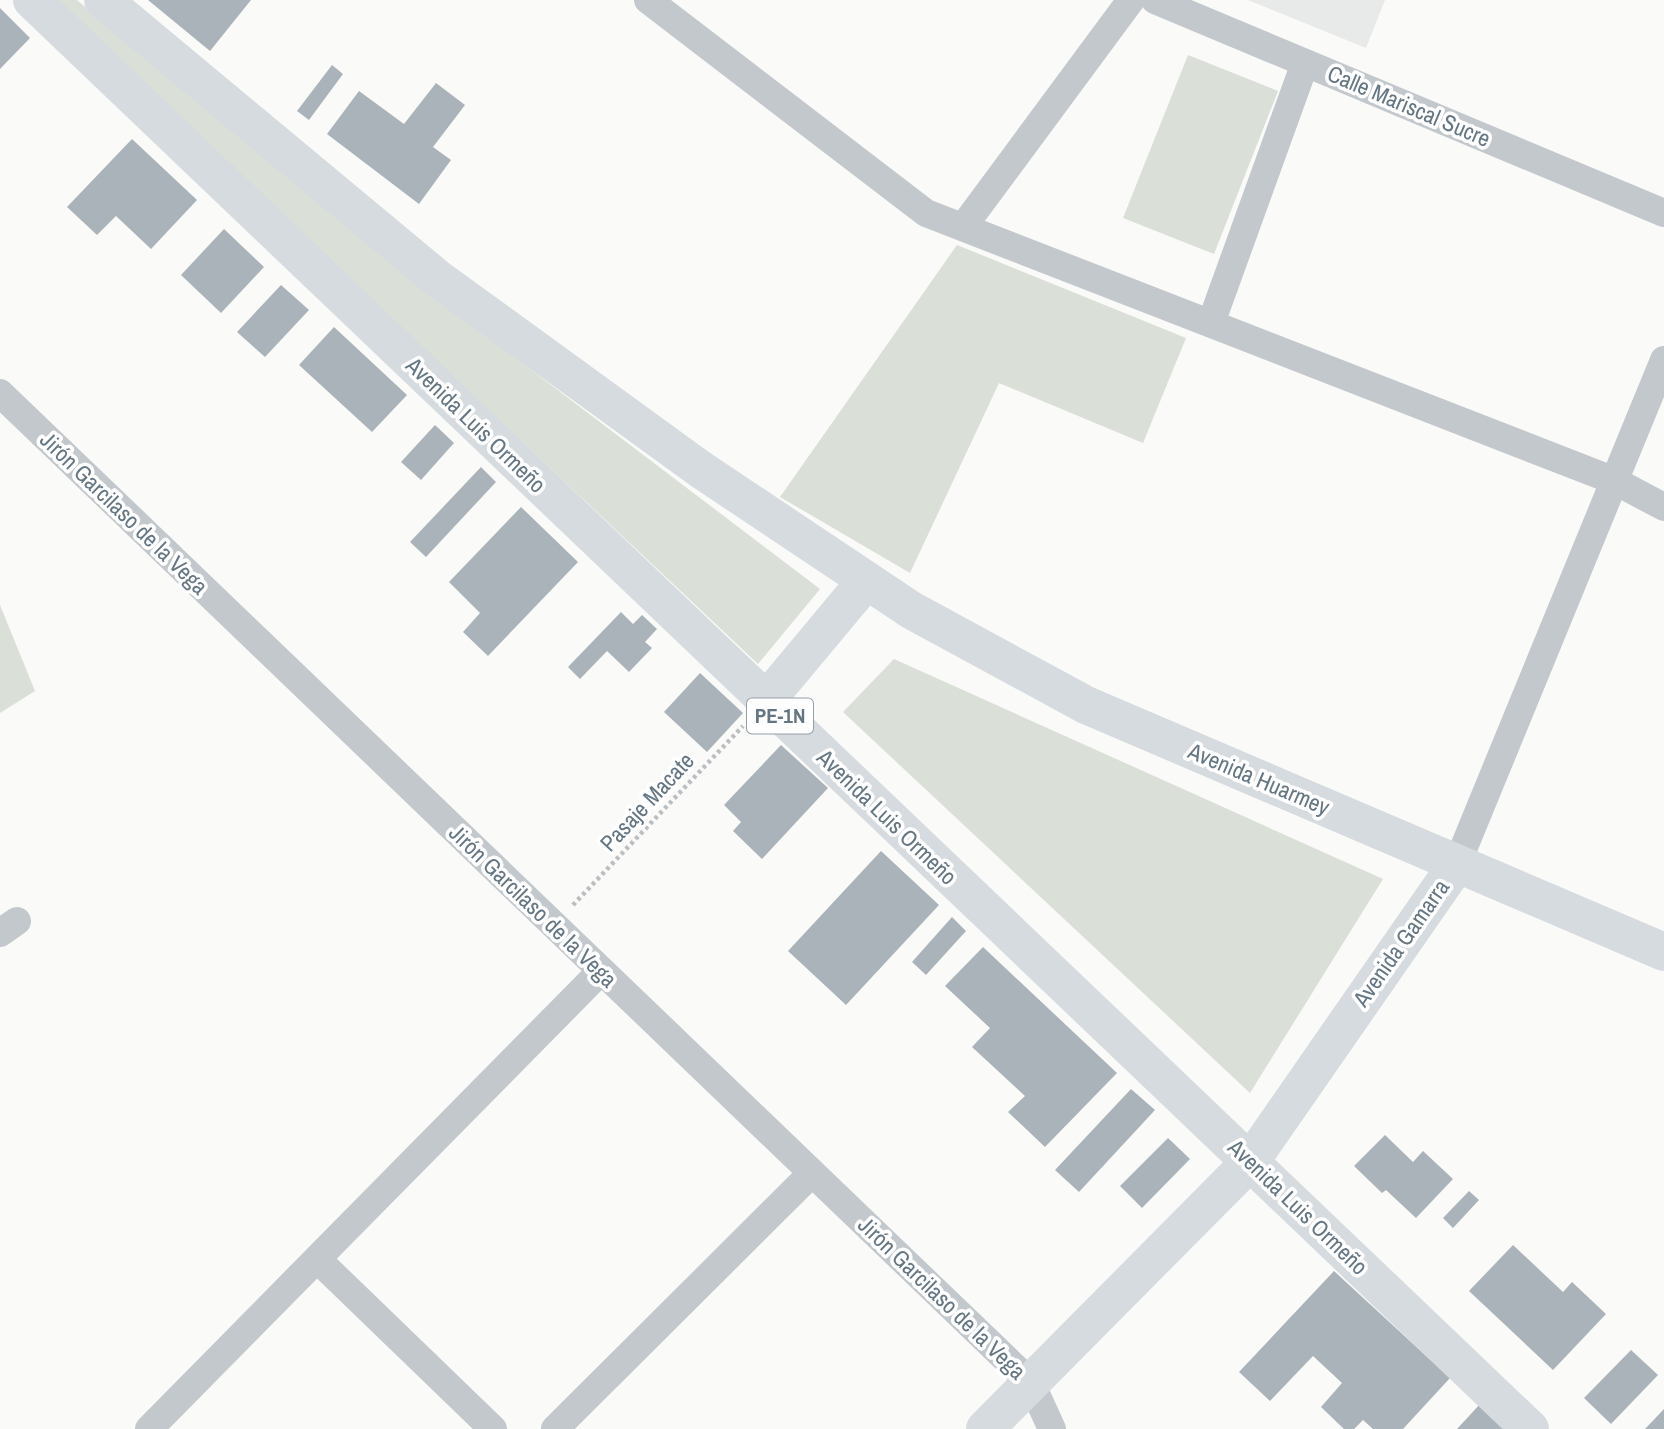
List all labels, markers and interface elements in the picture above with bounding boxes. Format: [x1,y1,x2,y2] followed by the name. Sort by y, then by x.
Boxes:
[1323,57,1495,154] street label: Calle Mariscal Sucre
[399,349,553,499] street label: Avenida Luis Ormeño
[34,424,215,601] street label: Jirón Garcilaso de la Vega
[747,698,813,734] road number: PE-1N
[1183,734,1335,822] street label: Avenida Huarmey
[810,741,964,891] street label: Avenida Luis Ormeño
[593,745,701,858] street label: Pasaje Macate
[443,817,624,994] street label: Jirón Garcilaso de la Vega
[1345,873,1456,1013] street label: Avenida Gamarra
[1221,1131,1375,1281] street label: Avenida Luis Ormeño
[852,1209,1033,1386] street label: Jirón Garcilaso de la Vega

